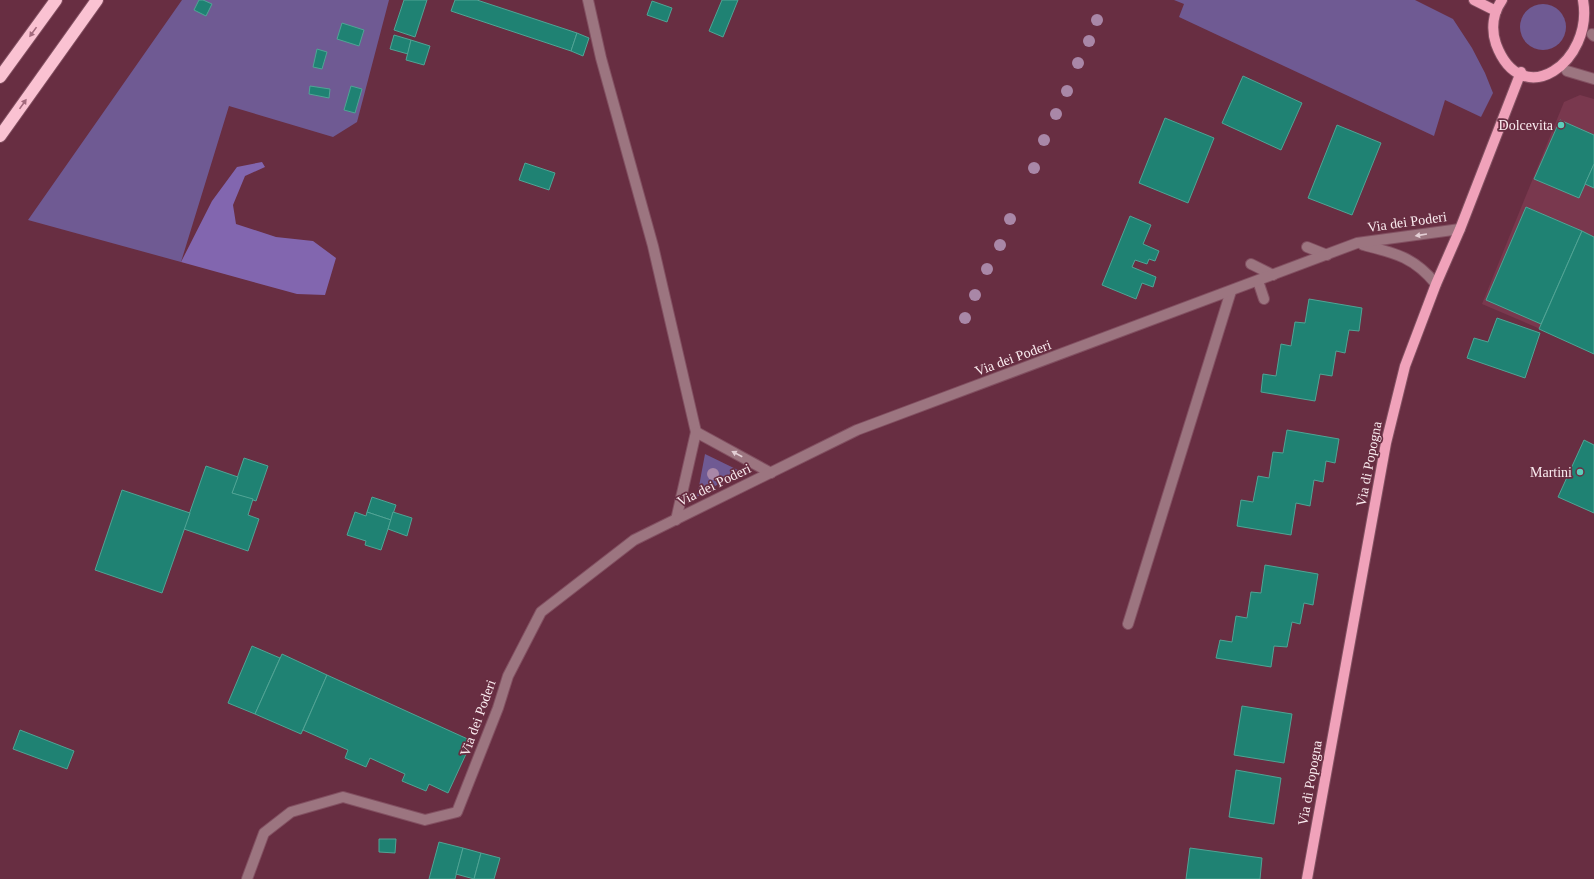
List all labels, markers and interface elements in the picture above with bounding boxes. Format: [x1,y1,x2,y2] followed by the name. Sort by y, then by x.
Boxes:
[29,26,37,37] one-way arrow
[19,99,27,109] one-way arrow
[1499,118,1554,133] place label: Dolcevita
[1556,120,1566,130] marker: Dolcevita
[1366,209,1448,235] street label: Via dei Poderi
[1415,232,1427,238] one-way arrow
[973,337,1053,379] street label: Via dei Poderi
[1353,419,1385,508] street label: Via di Popogna
[731,451,743,457] one-way arrow
[675,461,753,509] street label: Via dei Poderi
[1530,465,1572,480] place label: Martini
[1575,467,1585,477] marker: Martini
[457,678,499,758] street label: Via dei Poderi
[1295,738,1325,827] street label: Via di Popogna

